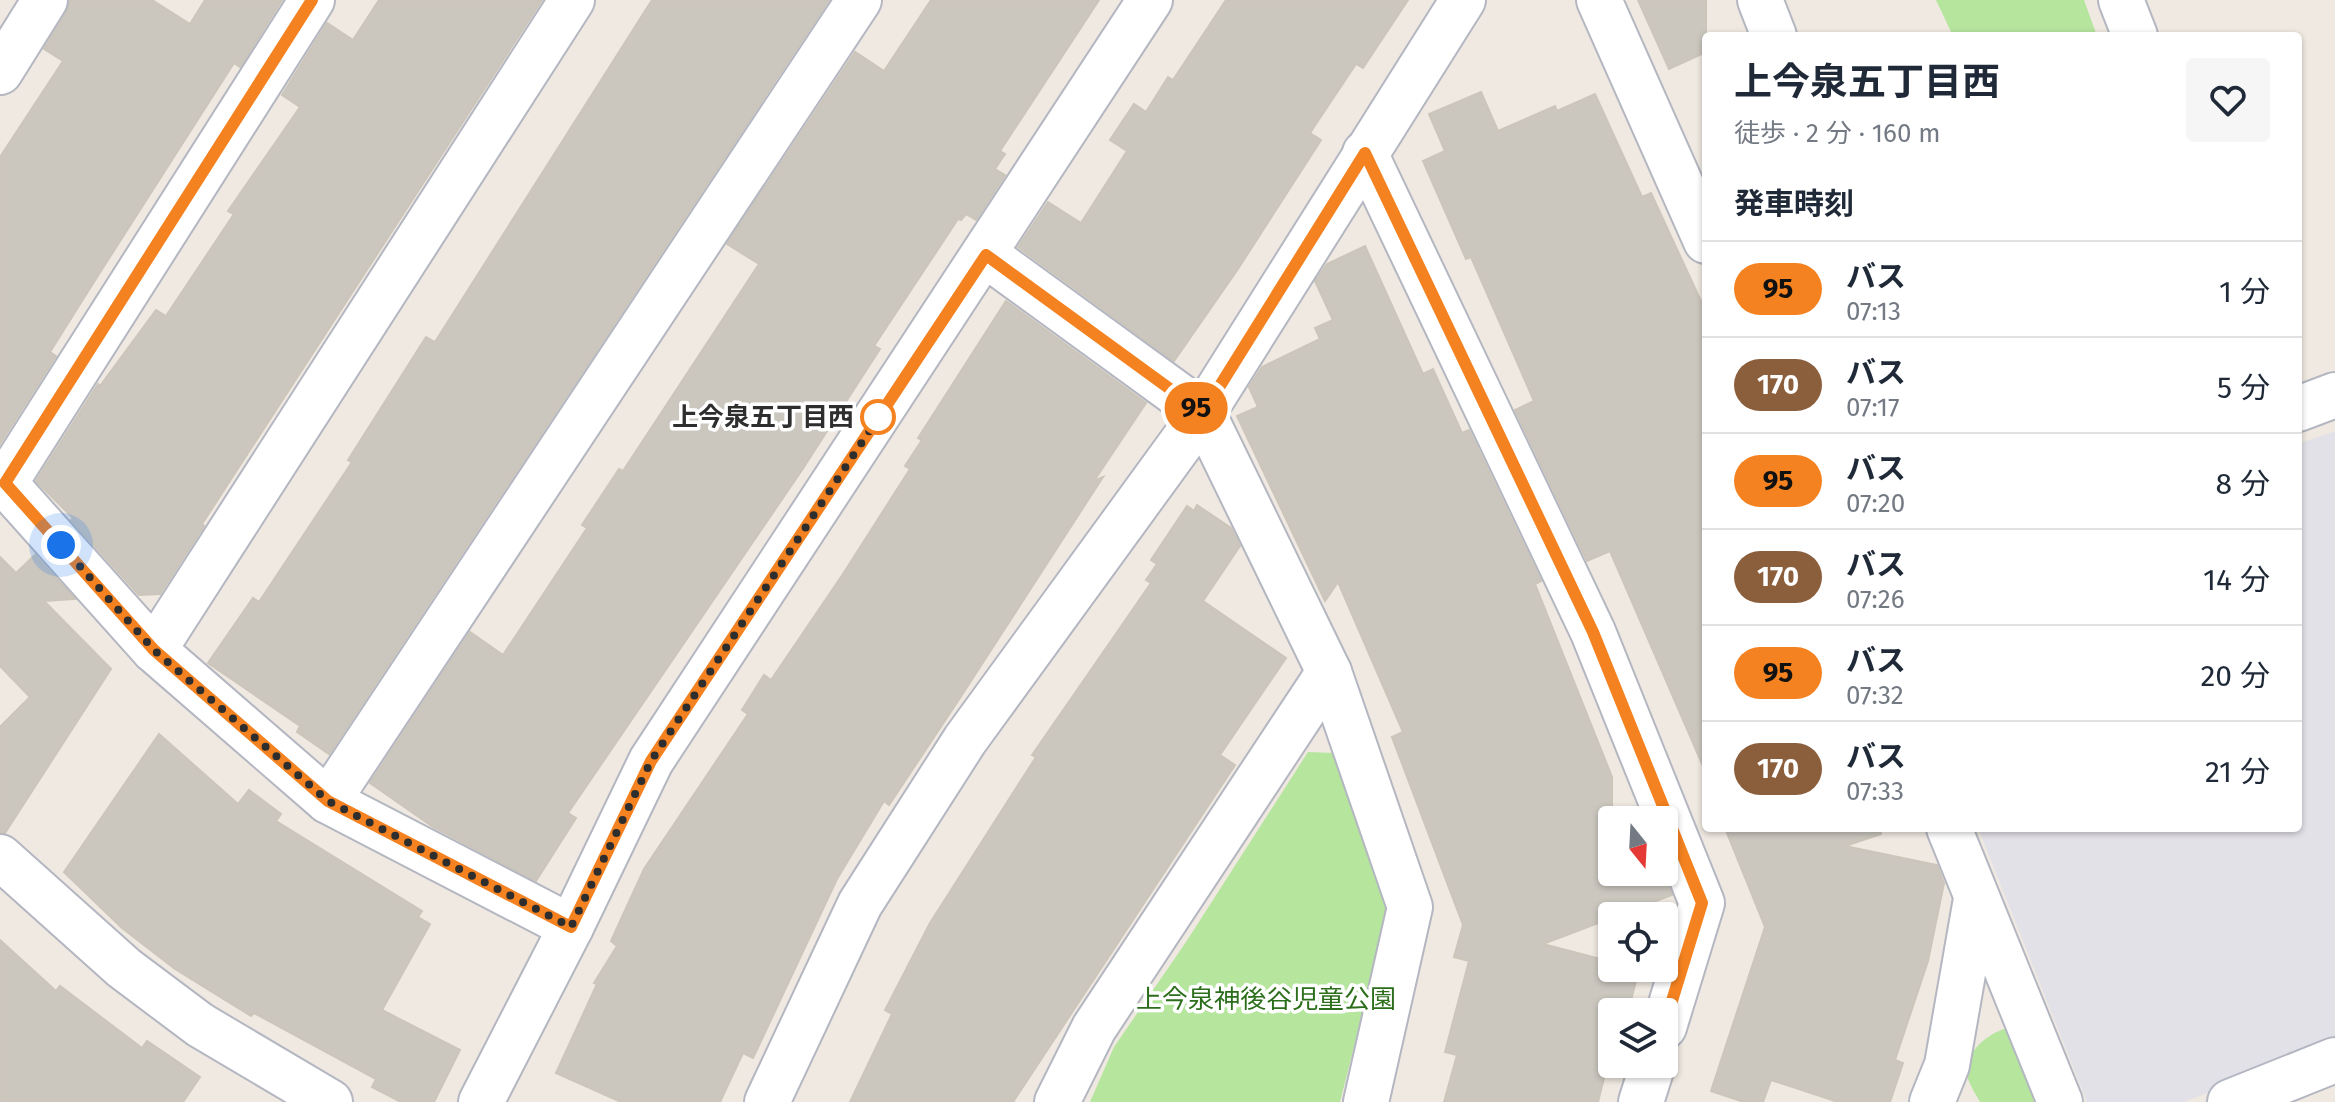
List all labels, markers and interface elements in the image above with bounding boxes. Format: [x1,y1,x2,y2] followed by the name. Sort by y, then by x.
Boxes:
[2186,58,2270,142] button: heart
[1734,59,2000,105] text: 上今泉五丁目西
[1734,118,1941,149] text: 徒歩 · 2 分 · 160 m
[1734,186,1854,222] text: 発車時刻
[1846,259,1906,295] text: バス
[1763,272,1793,305] text: 95
[2219,274,2270,310] text: 1 分
[1846,296,1901,327] text: 07:13
[1846,355,1906,391] text: バス
[1757,368,1799,401] text: 170
[2217,370,2270,406] text: 5 分
[1160,382,1232,434] line badge: 95
[1181,391,1211,424] text: 95
[1846,392,1900,423] text: 07:17
[861,400,895,434] marker: 上今泉五丁目西
[672,402,854,433] place label: 上今泉五丁目西
[1846,451,1906,487] text: バス
[1763,464,1793,497] text: 95
[2216,466,2270,502] text: 8 分
[1846,488,1905,519] text: 07:20
[41,525,81,565] your location
[1846,547,1906,583] text: バス
[1757,560,1799,593] text: 170
[2203,562,2270,598] text: 14 分
[1846,584,1905,615] text: 07:26
[1846,643,1906,679] text: バス
[1763,656,1793,689] text: 95
[2200,658,2270,694] text: 20 分
[1846,680,1904,711] text: 07:32
[1846,739,1906,775] text: バス
[1757,752,1799,785] text: 170
[2205,754,2270,790] text: 21 分
[1846,776,1904,807] text: 07:33
[1598,806,1678,886] north arrow
[1598,806,1678,1078] map controls
[1598,902,1678,982] button: locate
[1136,984,1396,1015] park label: 上今泉神後谷児童公園
[1598,998,1678,1078] button: layers

